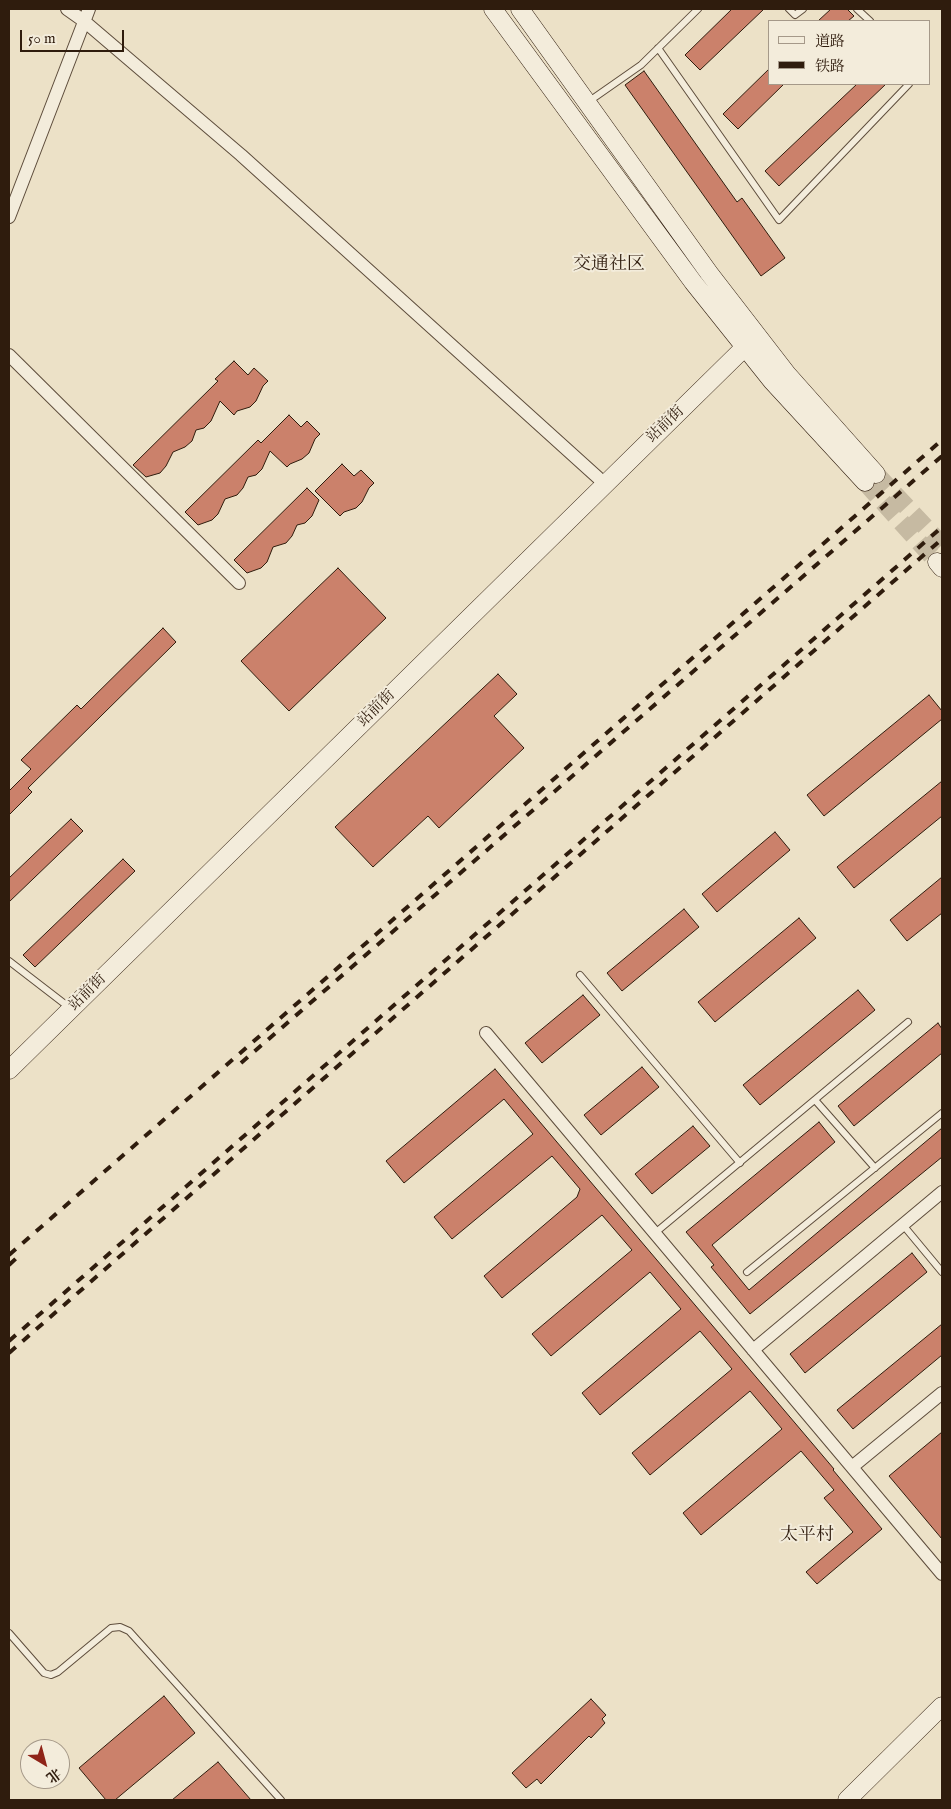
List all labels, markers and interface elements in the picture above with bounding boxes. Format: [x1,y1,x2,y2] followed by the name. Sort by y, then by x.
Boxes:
[22,20,126,52] scale bar
[768,20,931,85] legend
[28,29,56,48] text: 50 m
[815,32,845,51] text: 道路
[815,57,845,76] text: 铁路
[573,254,645,276] district label: 交通社区
[644,403,688,447] street label: 站前街
[355,687,399,731] street label: 站前街
[66,971,110,1015] street label: 站前街
[780,1525,834,1547] district label: 太平村
[20,1739,70,1789] north arrow
[42,1764,64,1787] text: 北

